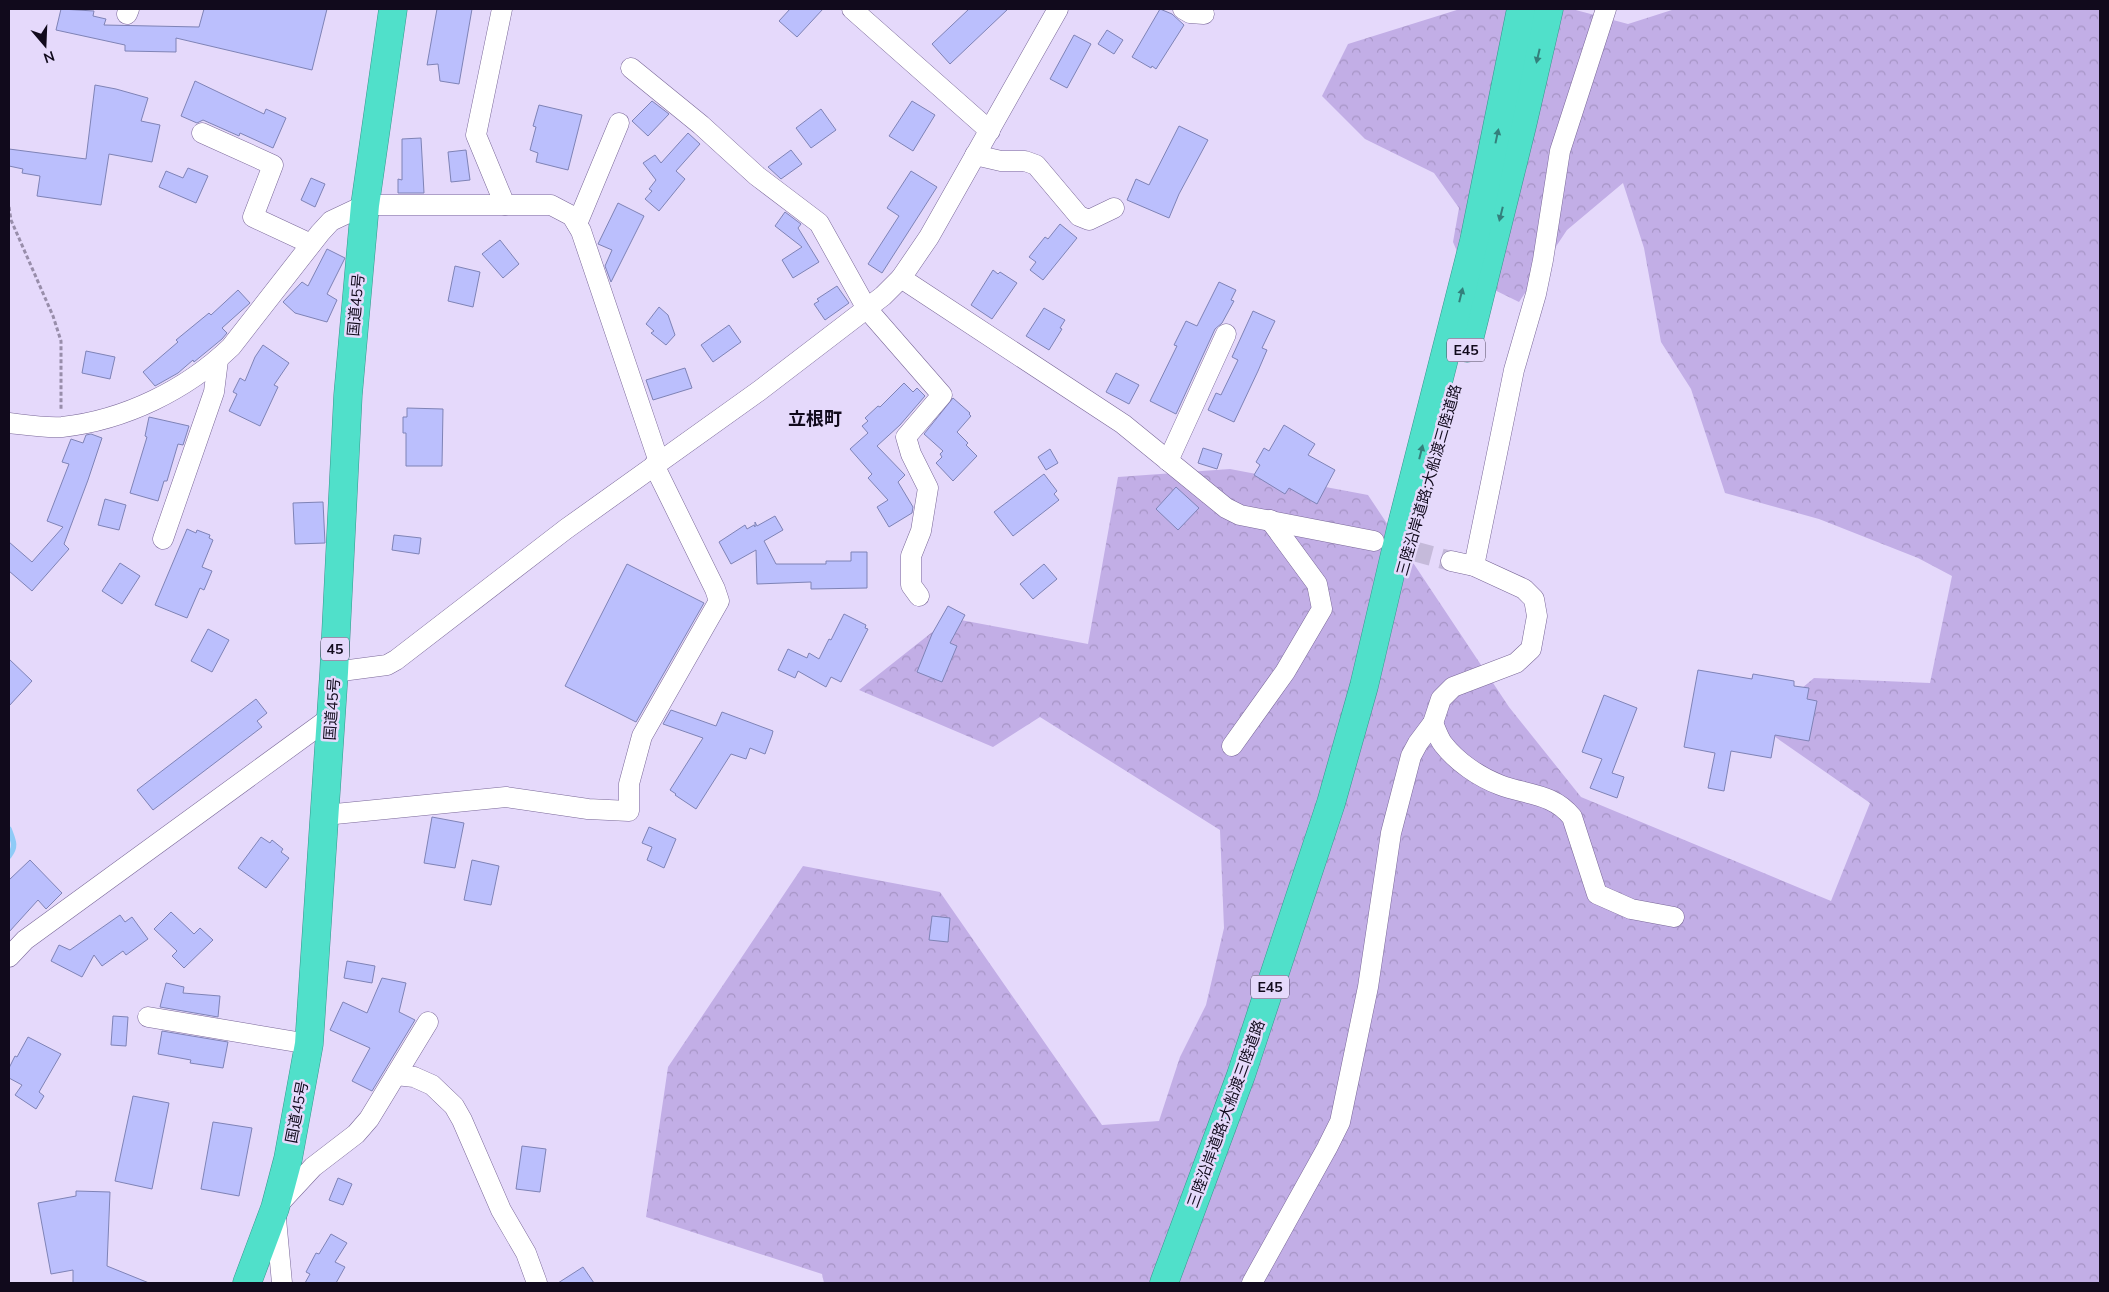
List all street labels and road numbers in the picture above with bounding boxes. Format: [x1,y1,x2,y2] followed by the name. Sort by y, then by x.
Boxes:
[343,273,368,337] street label: 国道45号
[1447,338,1485,362] road number: E45
[1392,382,1465,578] street label: 三陸沿岸道路;大船渡三陸道路
[321,638,349,661] road number: 45
[320,677,343,741] street label: 国道45号
[1251,976,1289,999] road number: E45
[1183,1017,1268,1210] street label: 三陸沿岸道路;大船渡三陸道路
[281,1079,312,1145] street label: 国道45号

